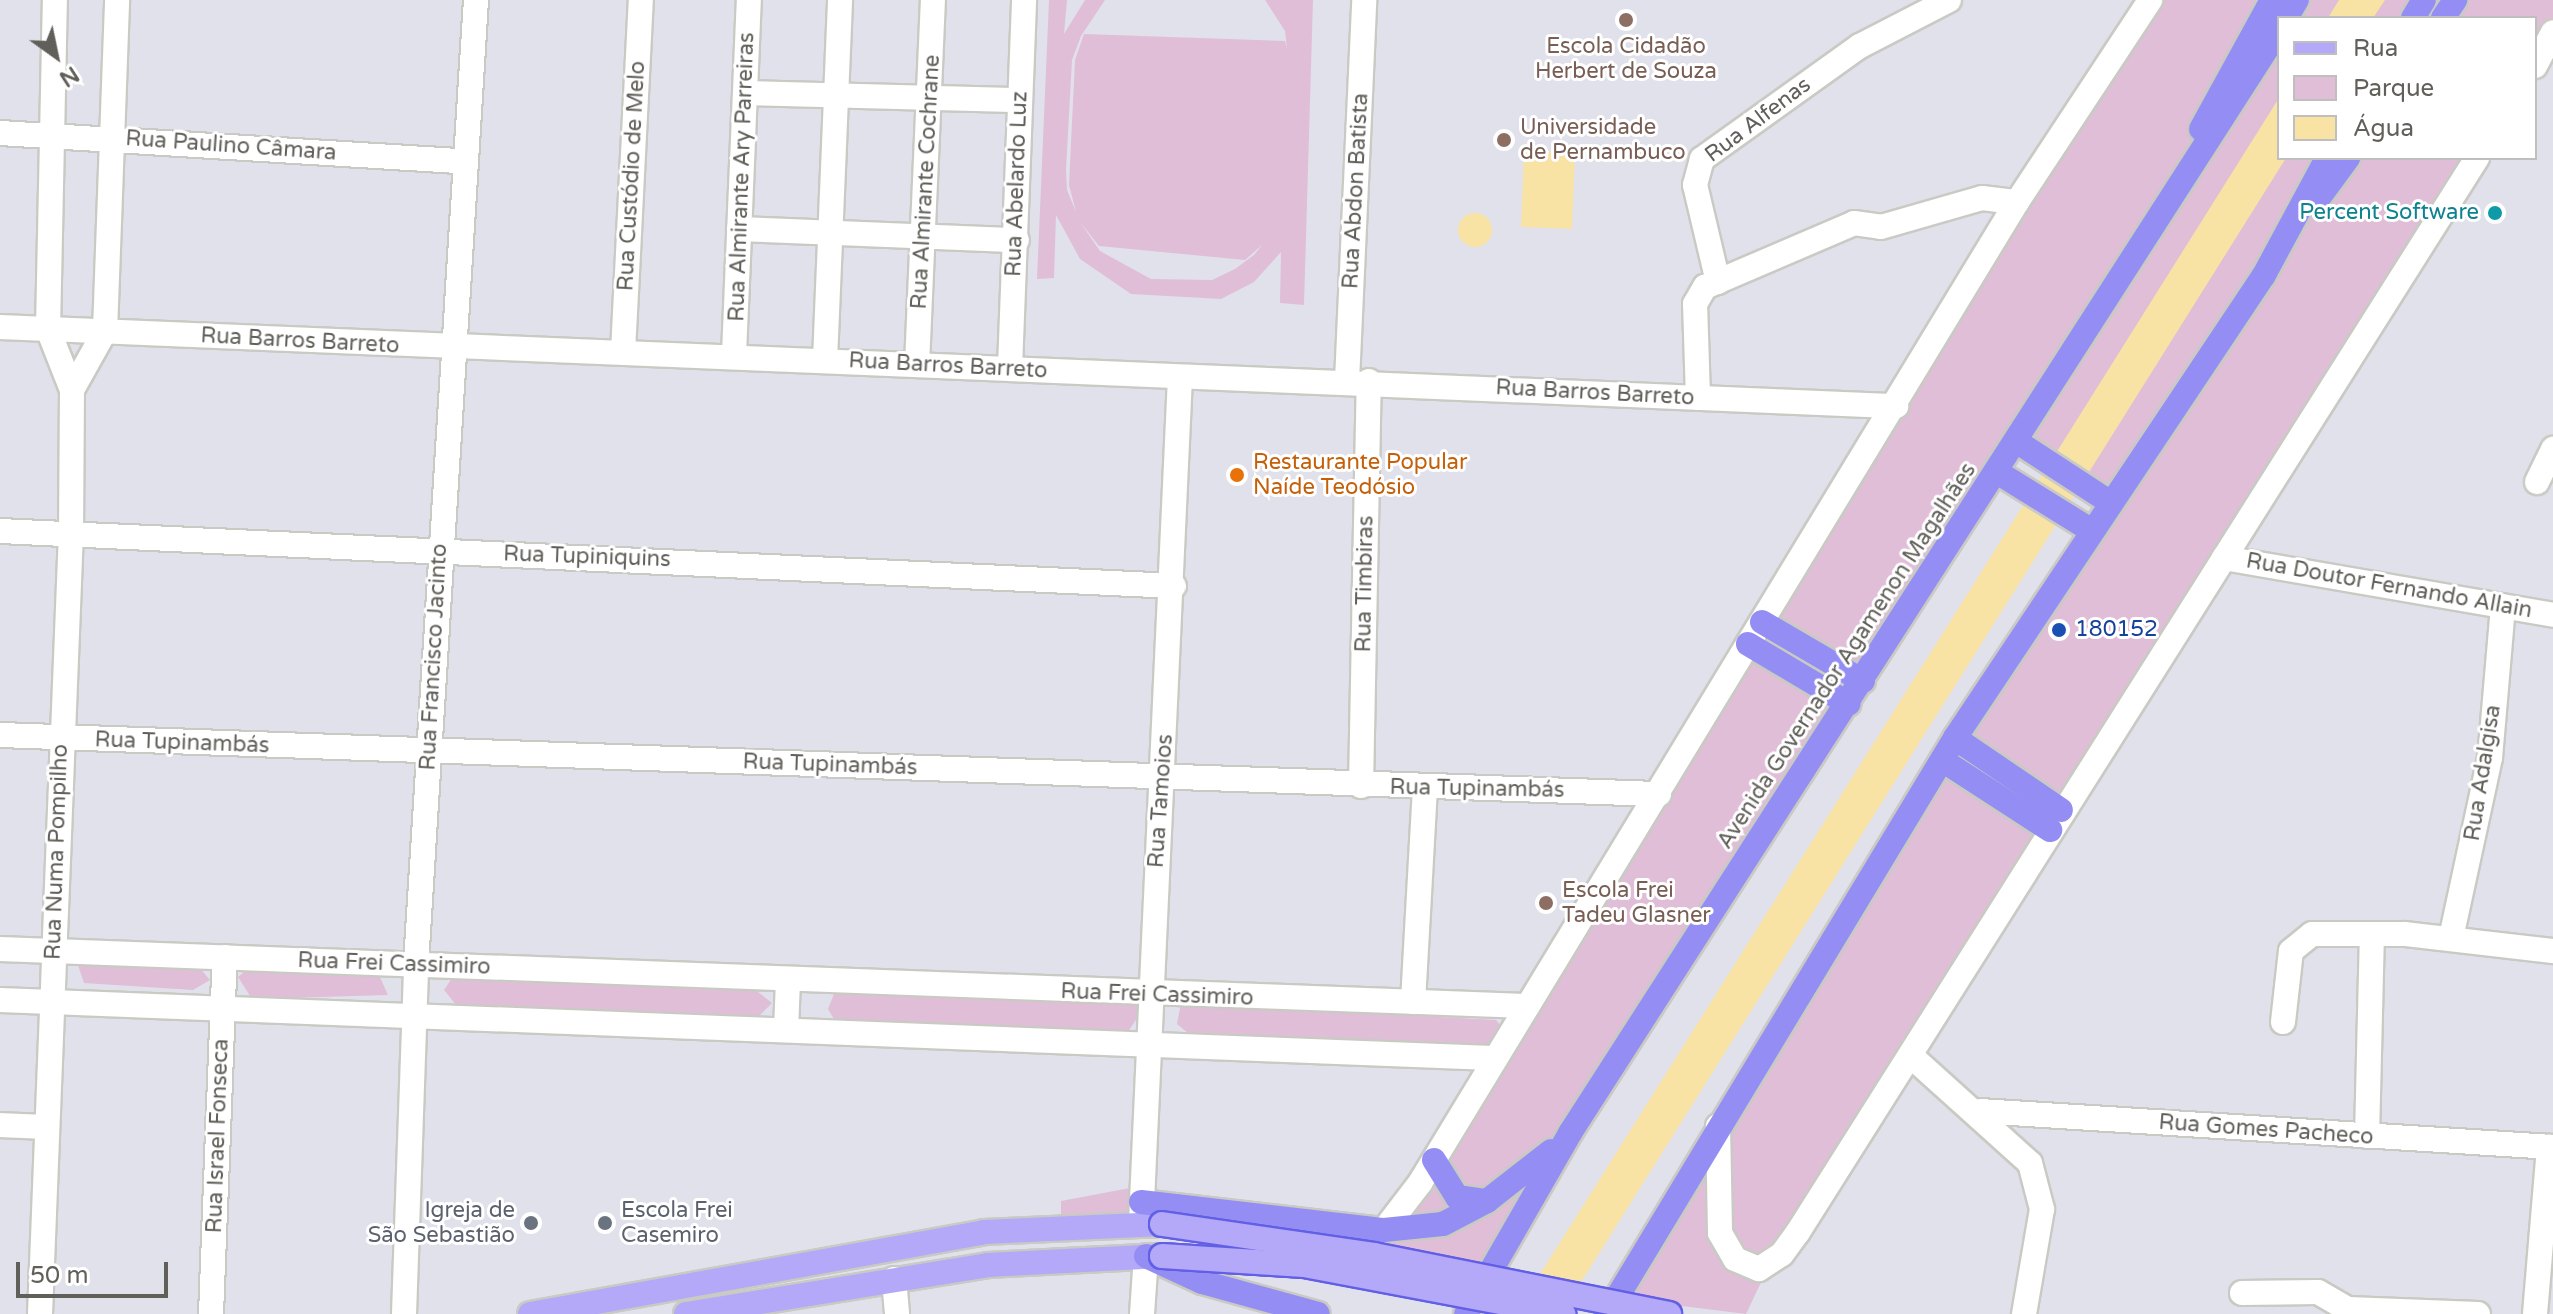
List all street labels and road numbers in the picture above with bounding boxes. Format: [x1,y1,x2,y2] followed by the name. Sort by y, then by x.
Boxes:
[724,32,760,322] street label: Rua Almirante Ary Parreiras
[906,54,946,310] street label: Rua Almirante Cochrane
[613,60,651,292] street label: Rua Custódio de Melo
[1700,72,1816,168] street label: Rua Alfenas
[1001,91,1033,277] street label: Rua Abelardo Luz
[1338,92,1374,290] street label: Rua Abdon Batista
[125,125,337,167] street label: Rua Paulino Câmara
[200,323,400,359] street label: Rua Barros Barreto
[848,348,1048,384] street label: Rua Barros Barreto
[1495,375,1695,411] street label: Rua Barros Barreto
[1712,458,1982,854] street label: Avenida Governador Agamenon Magalhães
[1351,515,1379,653] street label: Rua Timbiras
[503,541,671,573] street label: Rua Tupiniquins
[415,543,453,771] street label: Rua Francisco Jacinto
[2244,548,2534,624] street label: Rua Doutor Fernando Allain
[2459,703,2507,843] street label: Rua Adalgisa
[94,727,270,759] street label: Rua Tupinambás
[1143,733,1179,869] street label: Rua Tamoios
[40,744,74,960] street label: Rua Numa Pompilho
[742,749,918,781] street label: Rua Tupinambás
[1389,774,1565,804] street label: Rua Tupinambás
[297,947,491,981] street label: Rua Frei Cassimiro
[1060,978,1254,1012] street label: Rua Frei Cassimiro
[201,1038,235,1234] street label: Rua Israel Fonseca
[2158,1109,2374,1151] street label: Rua Gomes Pacheco

